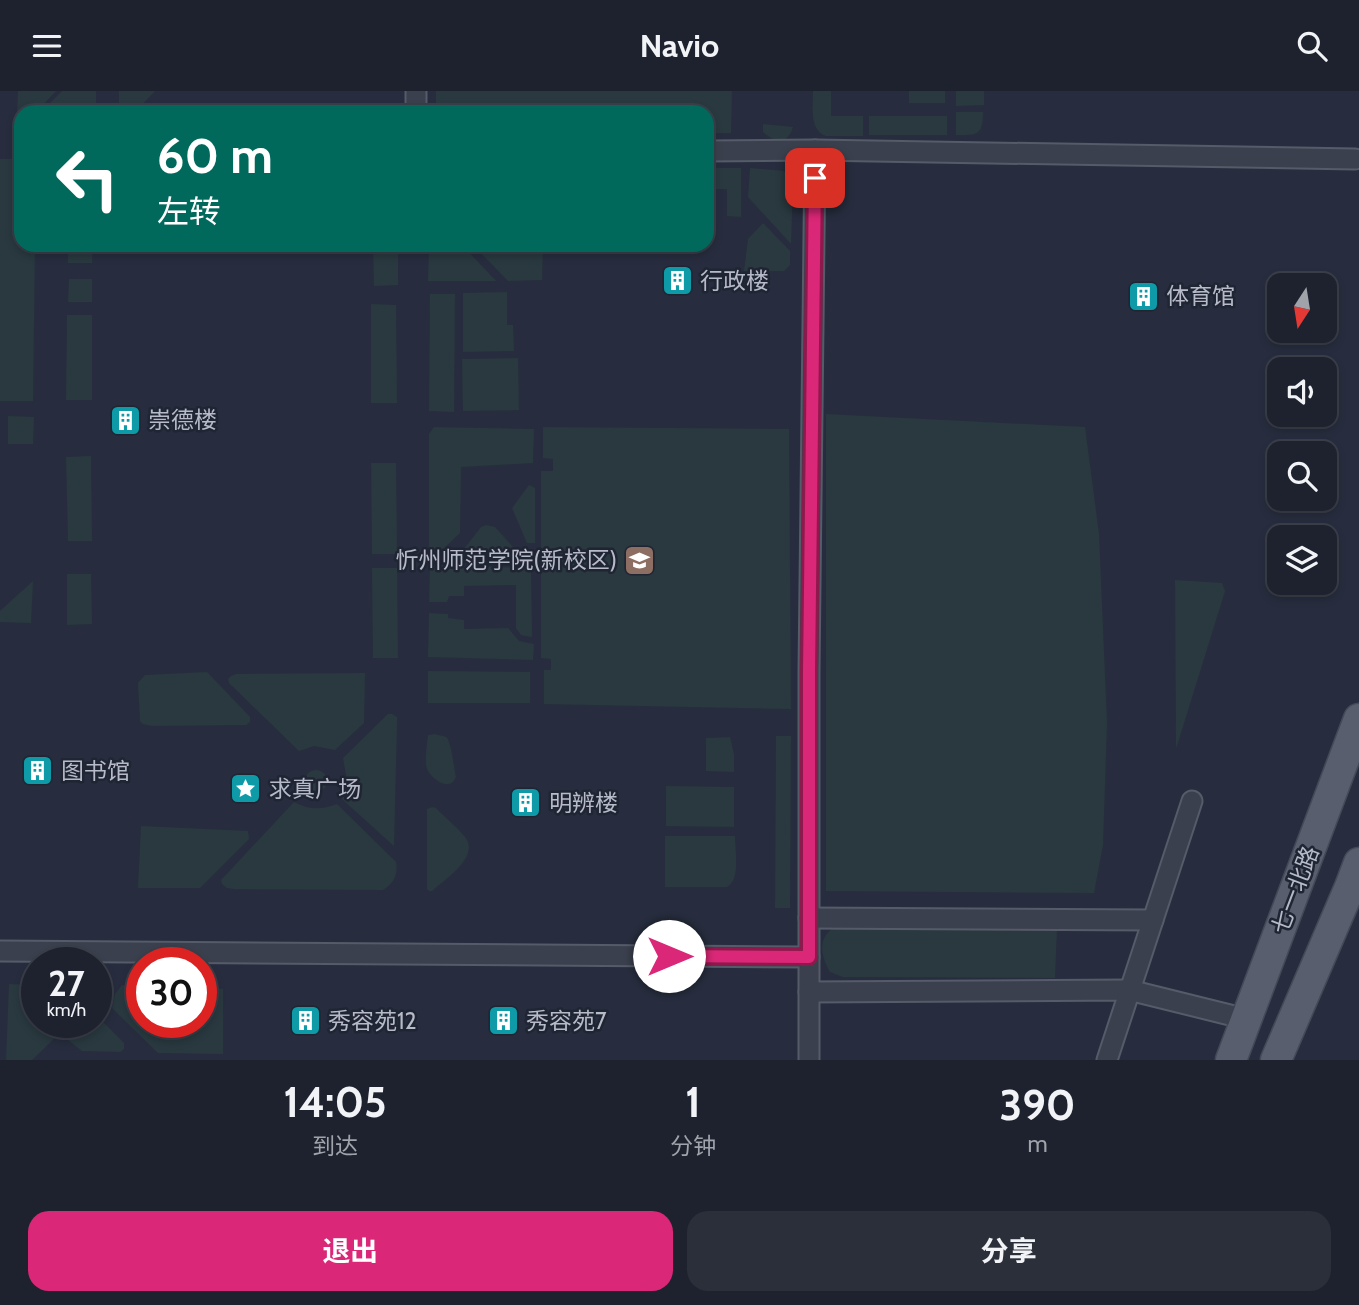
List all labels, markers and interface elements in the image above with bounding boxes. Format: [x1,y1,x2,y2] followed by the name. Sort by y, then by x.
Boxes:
[640,26,719,65] text: Navio
[28,27,66,65] icon: menu
[1293,27,1331,65] icon: search
[157,126,273,185] text: 60 m
[42,133,133,224] icon: left
[785,148,845,208] pin
[796,159,834,197] icon: arrive
[157,192,221,231] text: 左转
[660,264,694,298] building icon: 行政楼
[700,267,769,295] place label: 行政楼
[1267,273,1337,343] north arrow
[1267,273,1337,595] map controls
[1126,279,1160,313] building icon: 体育馆
[1166,282,1235,310] place label: 体育馆
[1267,357,1337,427] button: sound
[108,403,142,437] building icon: 崇德楼
[148,406,217,434] place label: 崇德楼
[1267,441,1337,511] button: search
[1267,525,1337,595] button: layers
[623,543,657,577] school or university icon: 忻州师范学院(新校区)
[396,546,617,574] place label: 忻州师范学院(新校区)
[21,754,55,788] building icon: 图书馆
[61,757,130,785] place label: 图书馆
[229,772,263,806] place icon: 求真广场
[269,775,361,803] place label: 求真广场
[509,786,543,820] building icon: 明辨楼
[549,789,618,817] place label: 明辨楼
[1265,842,1325,938] street label: 七一北路
[632,919,706,993] position arrow
[126,947,217,1038] speed limit sign: 30
[48,962,85,1005] text: 27
[47,999,86,1021] text: km/h
[288,1004,322,1038] building icon: 秀容苑12
[486,1004,520,1038] building icon: 秀容苑7
[328,1007,417,1035] place label: 秀容苑12
[526,1007,607,1035] place label: 秀容苑7
[283,1076,387,1128] text: 14:05
[685,1076,701,1128] text: 1
[1000,1079,1075,1131] text: 390
[1027,1130,1048,1158] text: m
[312,1132,358,1160] text: 到达
[670,1132,716,1160] text: 分钟
[28,1211,673,1291] button: 退出
[687,1211,1331,1291] button: 分享

